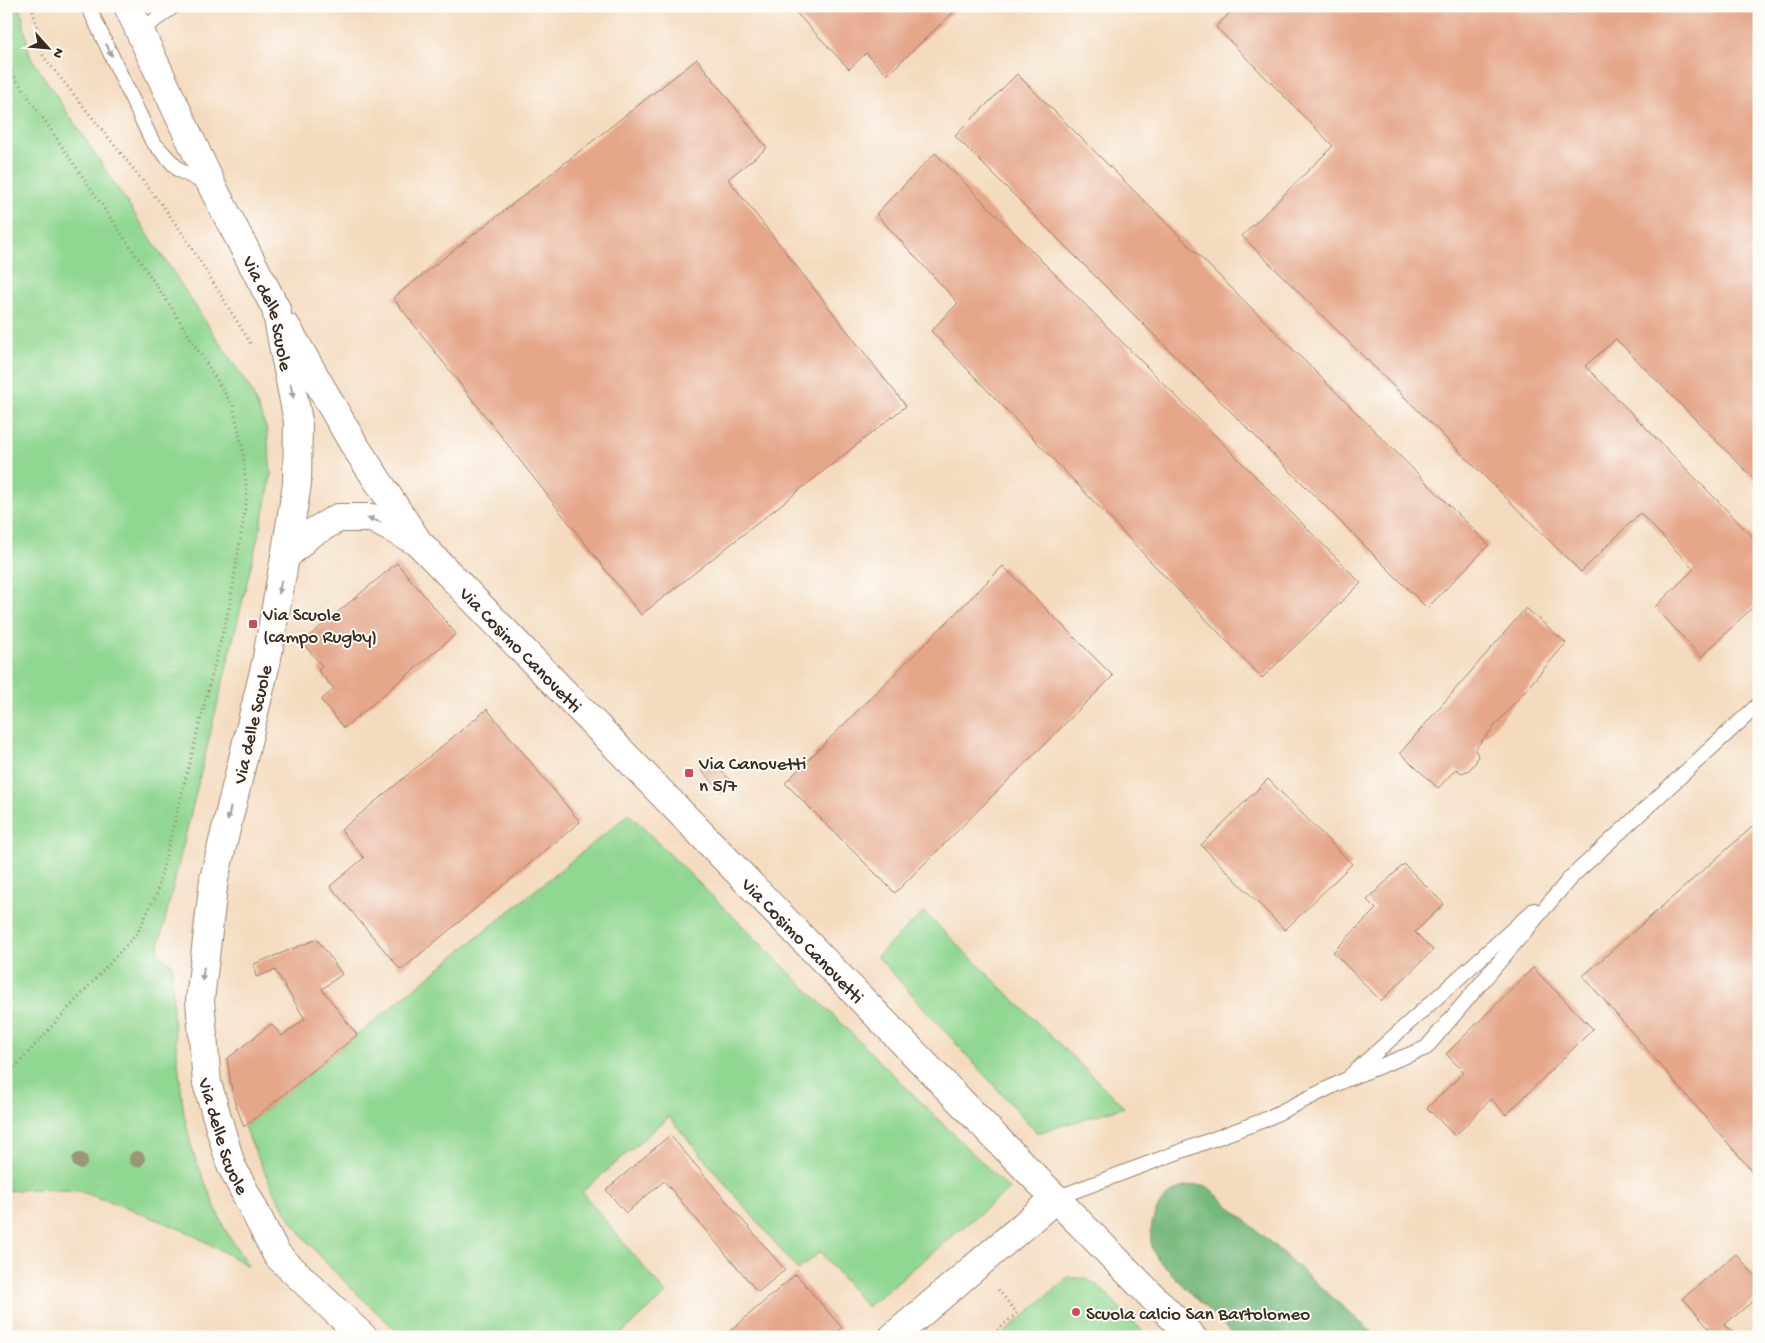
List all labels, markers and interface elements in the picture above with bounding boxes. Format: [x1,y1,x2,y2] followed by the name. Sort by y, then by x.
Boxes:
[22,22,72,72] north arrow
[105,43,113,57] one-way arrow
[48,45,67,61] text: N
[235,252,296,373] street label: Via delle Scuole
[288,384,296,399] one-way arrow
[366,516,381,524] one-way arrow
[275,579,283,595] one-way arrow
[452,583,585,719] street label: Via Cosimo Canovetti
[262,605,377,650] place label: Via Scuole (campo Rugby)
[247,618,259,630] marker: Via Scuole (campo Rugby)
[229,663,279,787] street label: Via delle Scuole
[698,754,806,799] place label: Via Canovetti n 5/7
[683,767,695,779] marker: Via Canovetti n 5/7
[225,806,233,821] one-way arrow
[734,874,867,1010] street label: Via Cosimo Canovetti
[199,966,207,982] one-way arrow
[191,1075,252,1200] street label: Via delle Scuole
[1086,1304,1310,1327] place label: Scuola calcio San Bartolomeo
[1070,1306,1082,1318] marker: Scuola calcio San Bartolomeo

